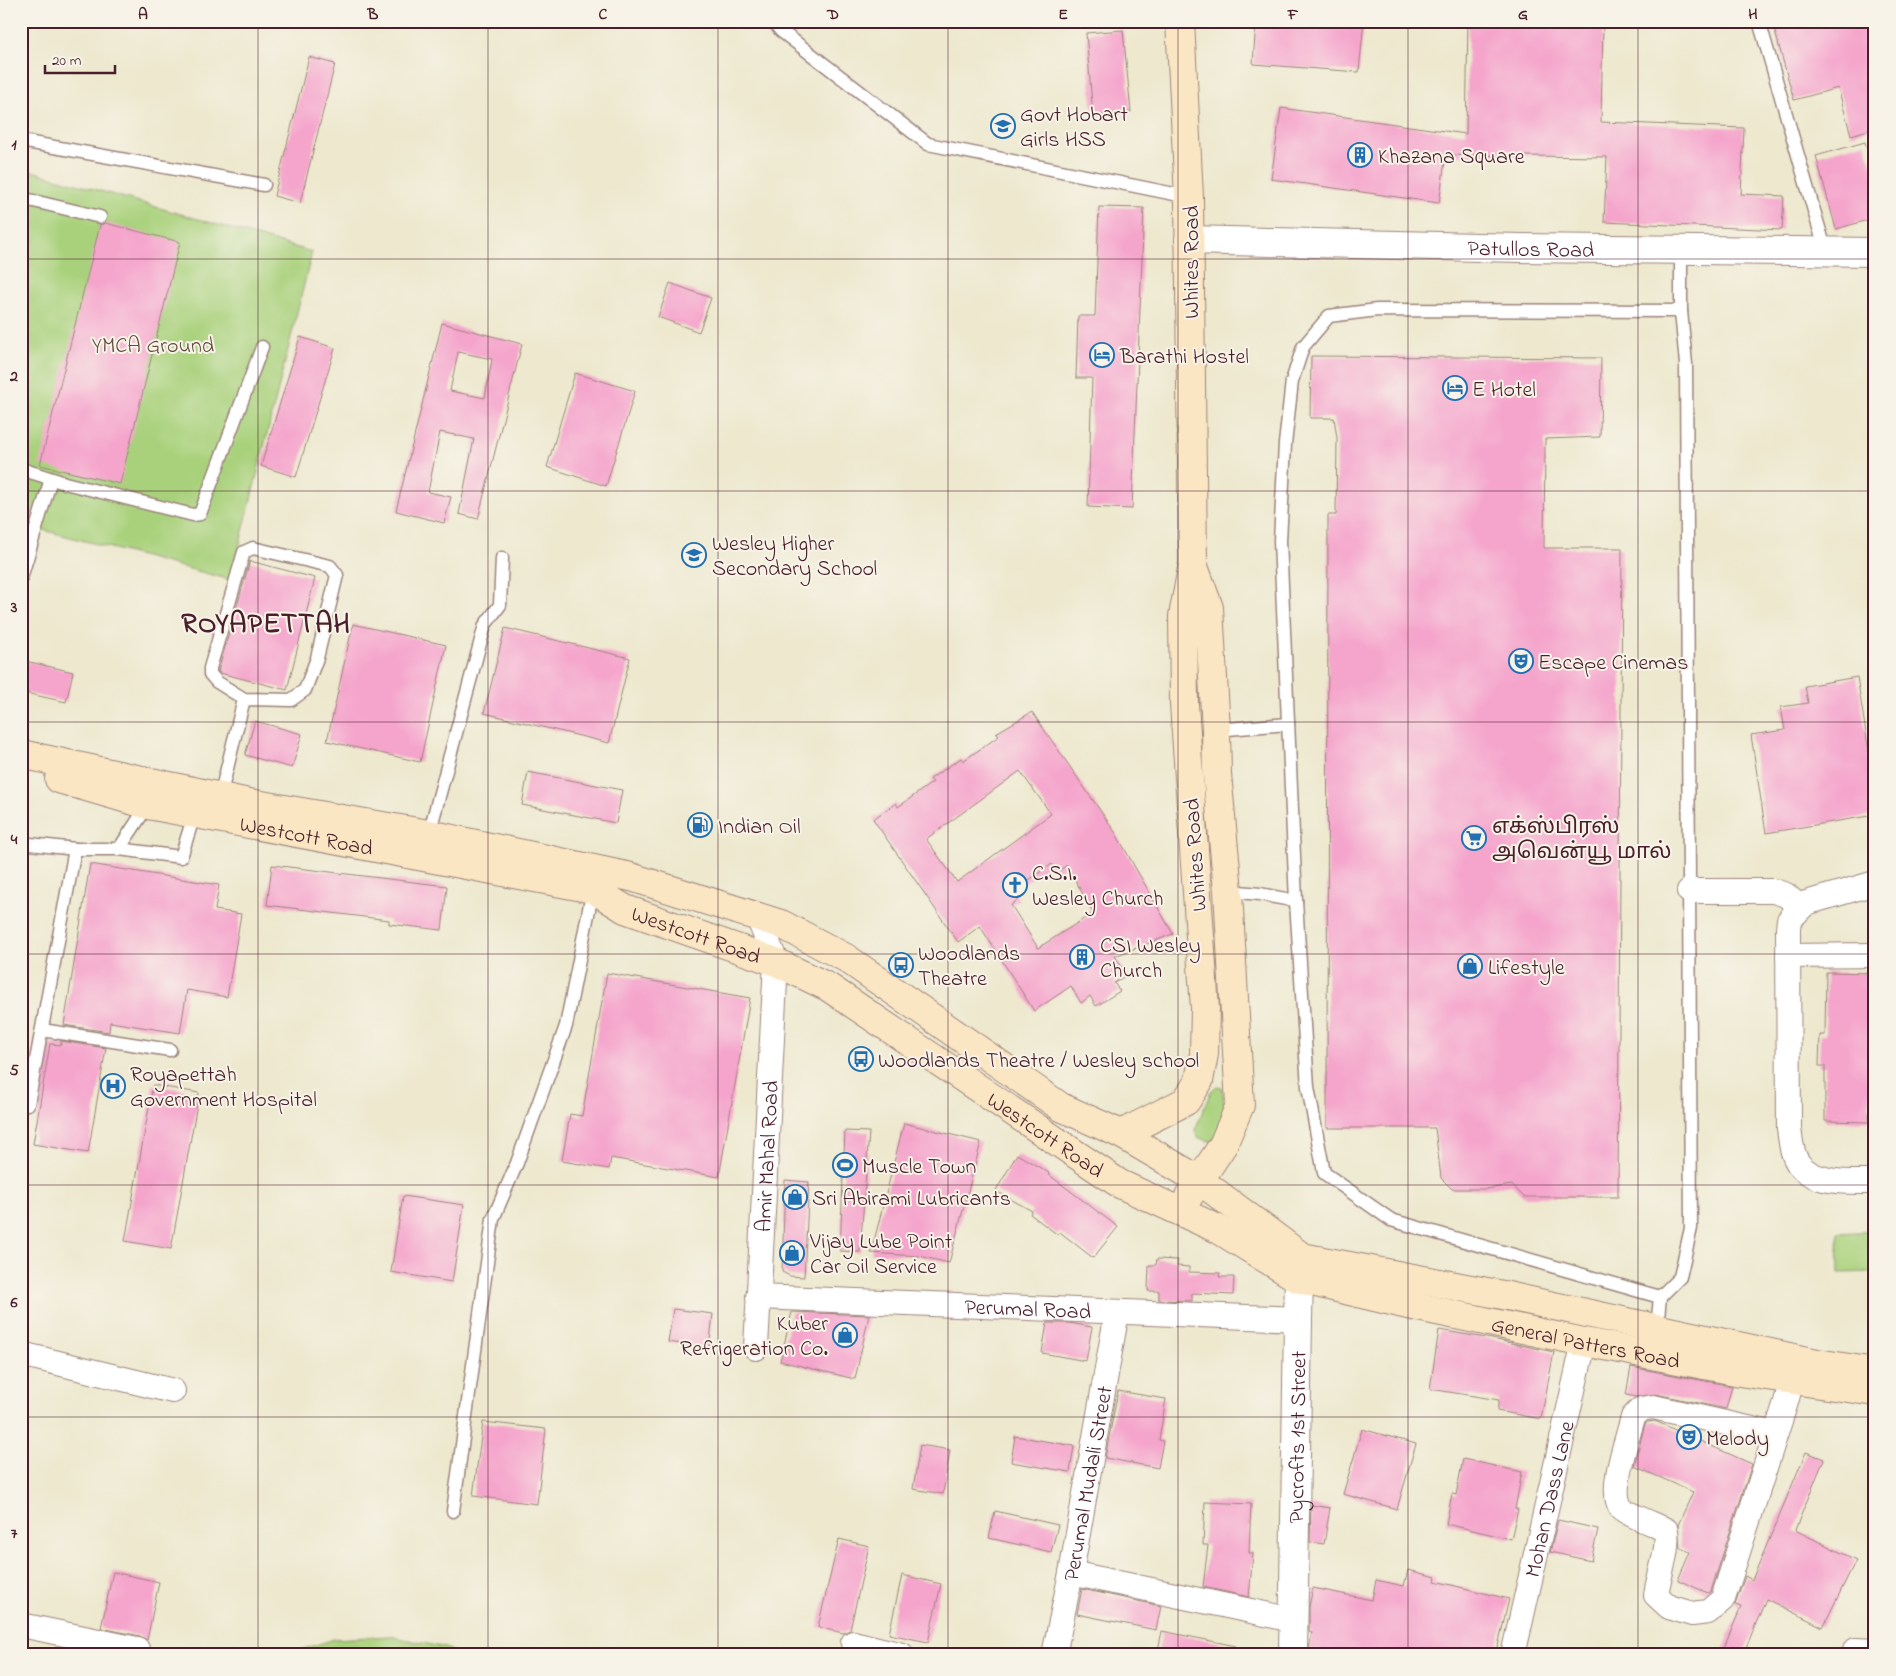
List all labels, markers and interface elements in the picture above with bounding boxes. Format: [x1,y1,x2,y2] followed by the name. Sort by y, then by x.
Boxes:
[138,3,148,27] text: A
[367,3,379,27] text: B
[599,3,608,27] text: C
[826,3,839,27] text: D
[1058,3,1068,27] text: E
[1287,3,1299,27] text: F
[1518,3,1528,27] text: G
[1748,3,1758,27] text: H
[45,42,115,74] scale bar
[52,50,82,72] text: 20 m
[1020,100,1128,157] place label: Govt Hobart Girls HSS
[990,113,1016,139] school or university icon: Govt Hobart Girls HSS
[11,133,17,157] text: 1
[1347,142,1373,168] building icon: Khazana Square
[1378,142,1525,174] place label: Khazana Square
[1177,205,1209,319] street label: Whites Road
[1467,234,1594,268] street label: Patullos Road
[92,331,214,363] park label: YMCA Ground
[1089,342,1115,368] hotel icon: Barathi Hostel
[1119,342,1249,374] place label: Barathi Hostel
[9,365,18,389] text: 2
[1442,375,1468,401] hotel icon: E Hotel
[1472,375,1536,407] place label: E Hotel
[712,529,877,587] place label: Wesley Higher Secondary School
[681,542,707,568] school or university icon: Wesley Higher Secondary School
[10,596,18,620] text: 3
[181,605,351,646] district label: ROYAPETTAH
[1508,648,1534,674] theatre icon: Escape Cinemas
[1538,648,1688,680] place label: Escape Cinemas
[1177,797,1217,912] street label: Whites Road
[237,810,375,866] street label: Westcott Road
[687,812,713,838] fuel station icon: Indian Oil
[718,812,801,844] place label: Indian Oil
[1492,812,1672,869] place label: எக்ஸ்பிரஸ் அவென்யூ மால்
[1461,825,1487,851] supermarket icon: எக்ஸ்பிரஸ் அவென்யூ மால்
[10,828,18,852] text: 4
[1032,859,1163,917] place label: C.S.I. Wesley Church
[1002,872,1028,898] church icon: C.S.I. Wesley Church
[626,899,764,974] street label: Westcott Road
[1100,931,1201,988] place label: CSI Wesley Church
[918,939,1020,996] place label: Woodlands Theatre
[1069,944,1095,970] building icon: CSI Wesley Church
[888,952,914,978] bus stop icon: Woodlands Theatre
[1457,953,1483,979] shop icon: Lifestyle
[1488,953,1565,986] place label: Lifestyle
[848,1046,874,1072] bus stop icon: Woodlands Theatre / Wesley school
[878,1046,1199,1079] place label: Woodlands Theatre / Wesley school
[9,1059,19,1083] text: 5
[130,1060,317,1117] place label: Royapettah Government Hospital
[100,1073,126,1099] hospital icon: Royapettah Government Hospital
[749,1080,789,1233] street label: Amir Mahal Road
[979,1086,1109,1188] street label: Westcott Road
[832,1152,858,1178] sports icon: Muscle Town
[862,1152,976,1184] place label: Muscle Town
[782,1184,808,1210] shop icon: Sri Abirami Lubricants
[812,1184,1011,1216] place label: Sri Abirami Lubricants
[809,1227,953,1284] place label: Vijay Lube Point Car Oil Service
[779,1240,805,1266] shop icon: Vijay Lube Point Car Oil Service
[9,1291,18,1315] text: 6
[964,1292,1092,1330] street label: Perumal Road
[680,1309,828,1367] place label: Kuber Refrigeration Co.
[1488,1310,1682,1379] street label: General Patters Road
[832,1322,858,1348] shop icon: Kuber Refrigeration Co.
[1282,1350,1317,1524] street label: Pycrofts 1st Street
[1057,1383,1123,1584] street label: Perumal Mudali Street
[1518,1418,1585,1581] street label: Mohan Dass Lane
[1676,1424,1702,1450] theatre icon: Melody
[1706,1424,1769,1457] place label: Melody
[11,1522,18,1546] text: 7

